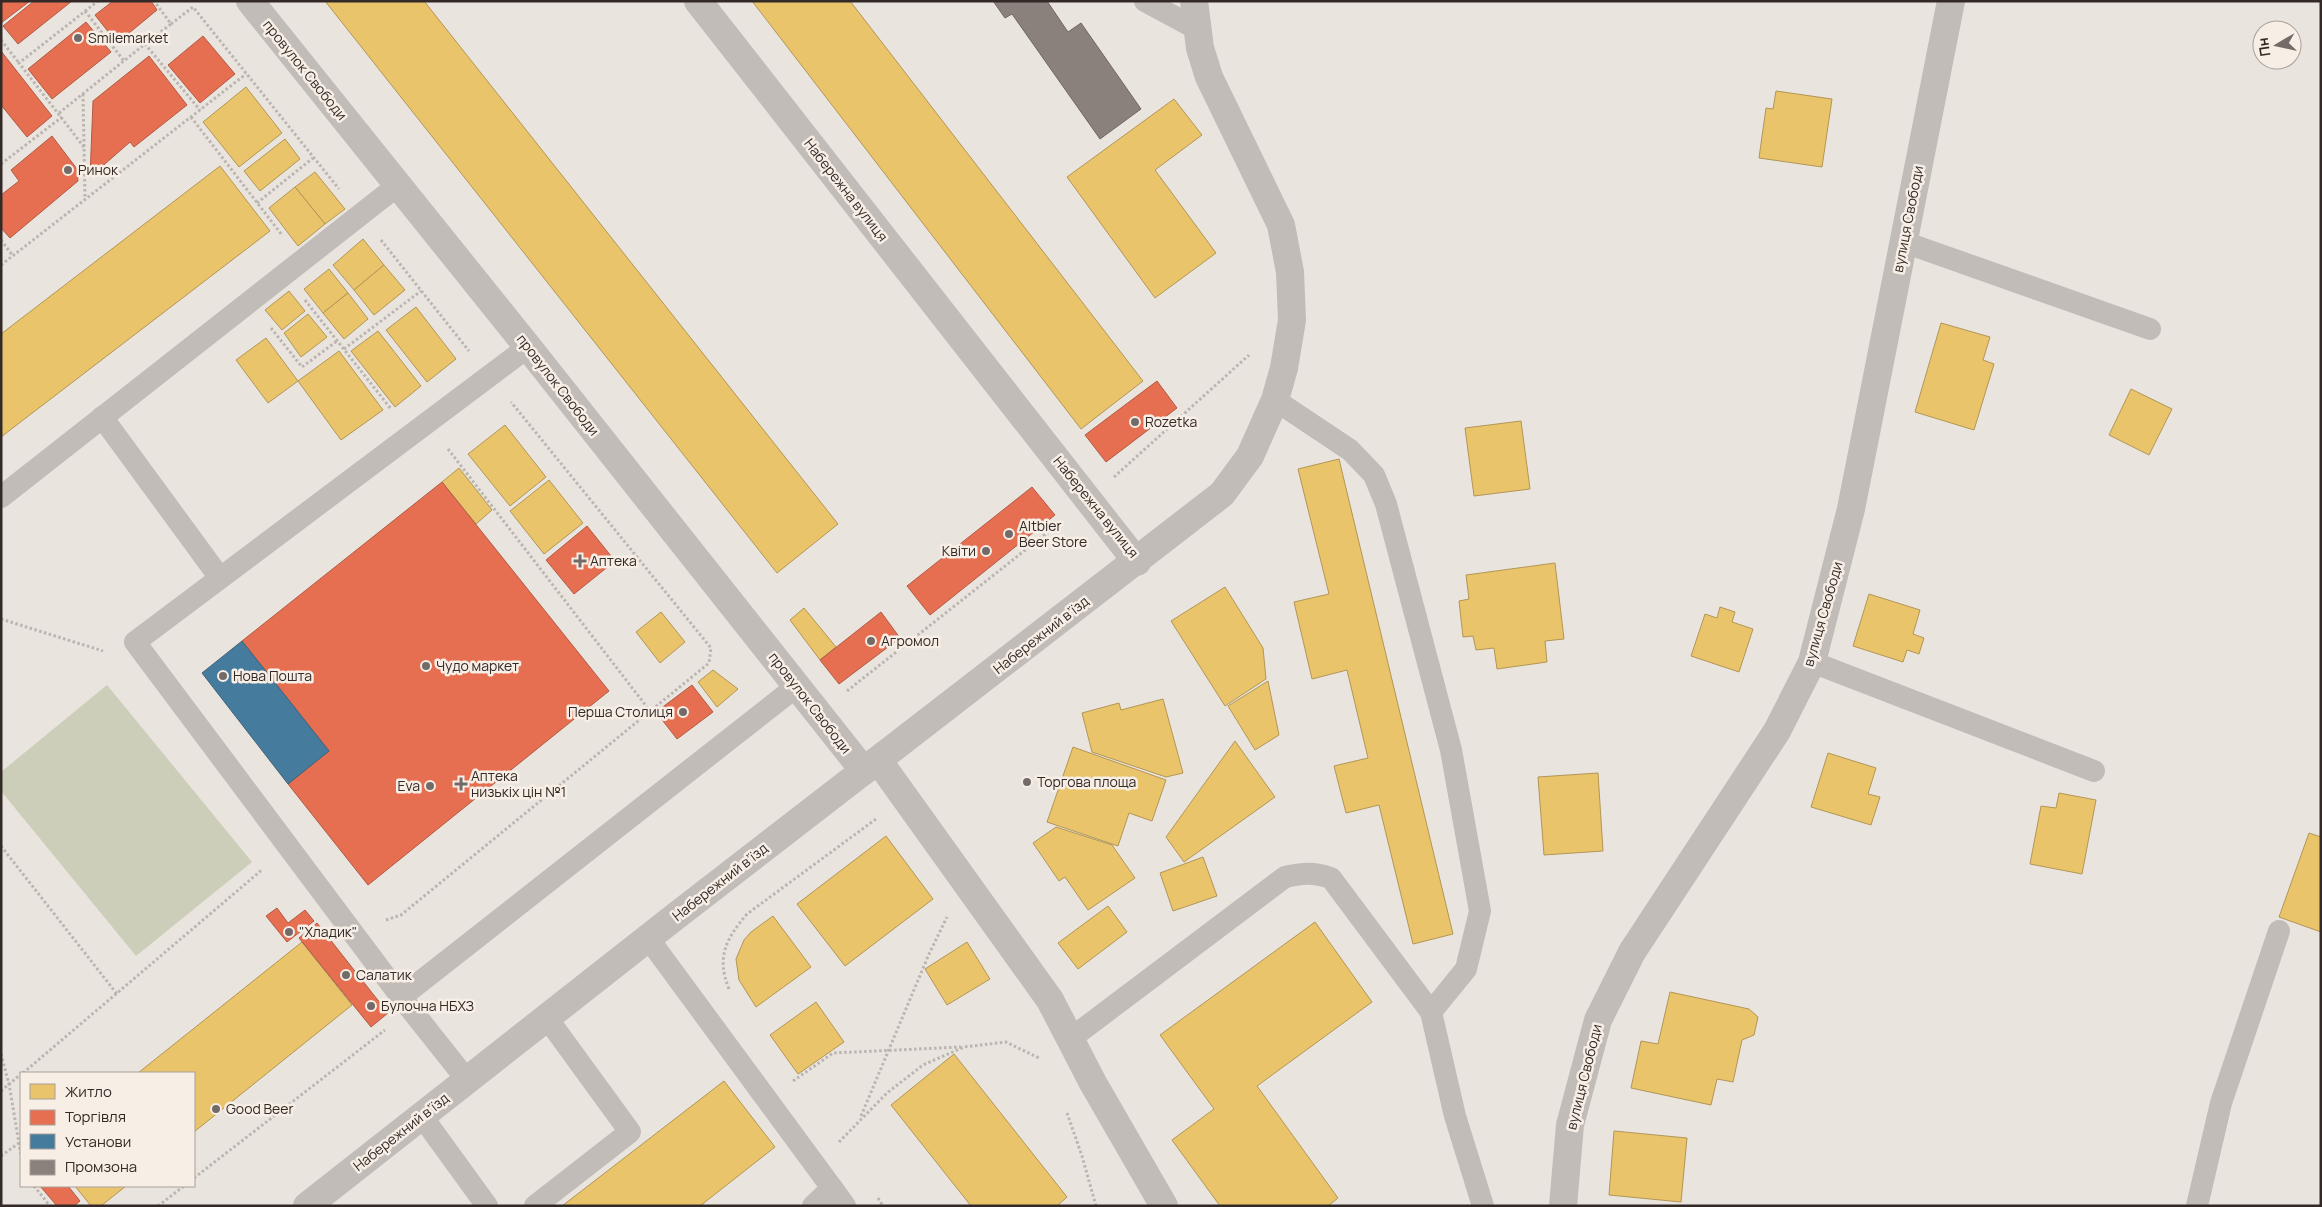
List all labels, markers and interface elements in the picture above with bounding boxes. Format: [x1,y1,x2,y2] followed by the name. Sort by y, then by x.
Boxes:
[259,16,352,124] street label: провулок Свободи
[2252,20,2302,70] north arrow
[88,28,169,47] place label: Smilemarket
[72,32,84,44] marker: Smilemarket
[2253,36,2275,58] text: Пн
[800,134,893,245] street label: Набережна вулиця
[78,160,119,179] place label: Ринок
[62,164,74,176] marker: Ринок
[1888,164,1927,274] street label: вулиця Свободи
[513,330,604,439] street label: провулок Свободи
[1145,412,1197,431] place label: Rozetka
[1129,416,1141,428] marker: Rozetka
[1050,452,1143,561] street label: Набережна вулиця
[1019,516,1087,551] place label: Altbier Beer Store
[1003,528,1015,540] marker: Altbier Beer Store
[942,541,976,560] place label: Квіти
[980,545,992,557] marker: Квіти
[590,551,637,570] place label: Аптека
[574,555,586,567] marker: Аптека
[1798,559,1847,669] street label: вулиця Свободи
[989,591,1092,678] street label: Набережний в’їзд
[881,631,939,650] place label: Агромол
[865,635,877,647] marker: Агромол
[765,648,856,757] street label: провулок Свободи
[436,656,519,675] place label: Чудо маркет
[420,660,432,672] marker: Чудо маркет
[233,666,312,685] place label: Нова Пошта
[217,670,229,682] marker: Нова Пошта
[568,702,673,721] place label: Перша Столиця
[677,706,689,718] marker: Перша Столиця
[471,766,566,801] place label: Аптека низькіх цін №1
[1037,772,1136,791] place label: Торгова площа
[398,776,420,795] place label: Eva
[1021,776,1033,788] marker: Торгова площа
[455,778,467,790] marker: Аптека низькіх цін №1
[424,780,436,792] marker: Eva
[668,838,771,925] street label: Набережний в’їзд
[299,922,357,941] place label: "Хладик"
[283,926,295,938] marker: "Хладик"
[356,965,413,984] place label: Салатик
[340,969,352,981] marker: Салатик
[381,996,474,1015] place label: Булочна НБХЗ
[365,1000,377,1012] marker: Булочна НБХЗ
[1561,1022,1606,1132] street label: вулиця Свободи
[20,1072,195,1187] legend
[65,1081,112,1102] text: Житло
[349,1088,452,1175] street label: Набережний в’їзд
[226,1099,294,1118] place label: Good Beer
[210,1103,222,1115] marker: Good Beer
[65,1106,126,1127] text: Торгівля
[65,1131,131,1152] text: Установи
[65,1156,137,1177] text: Промзона

